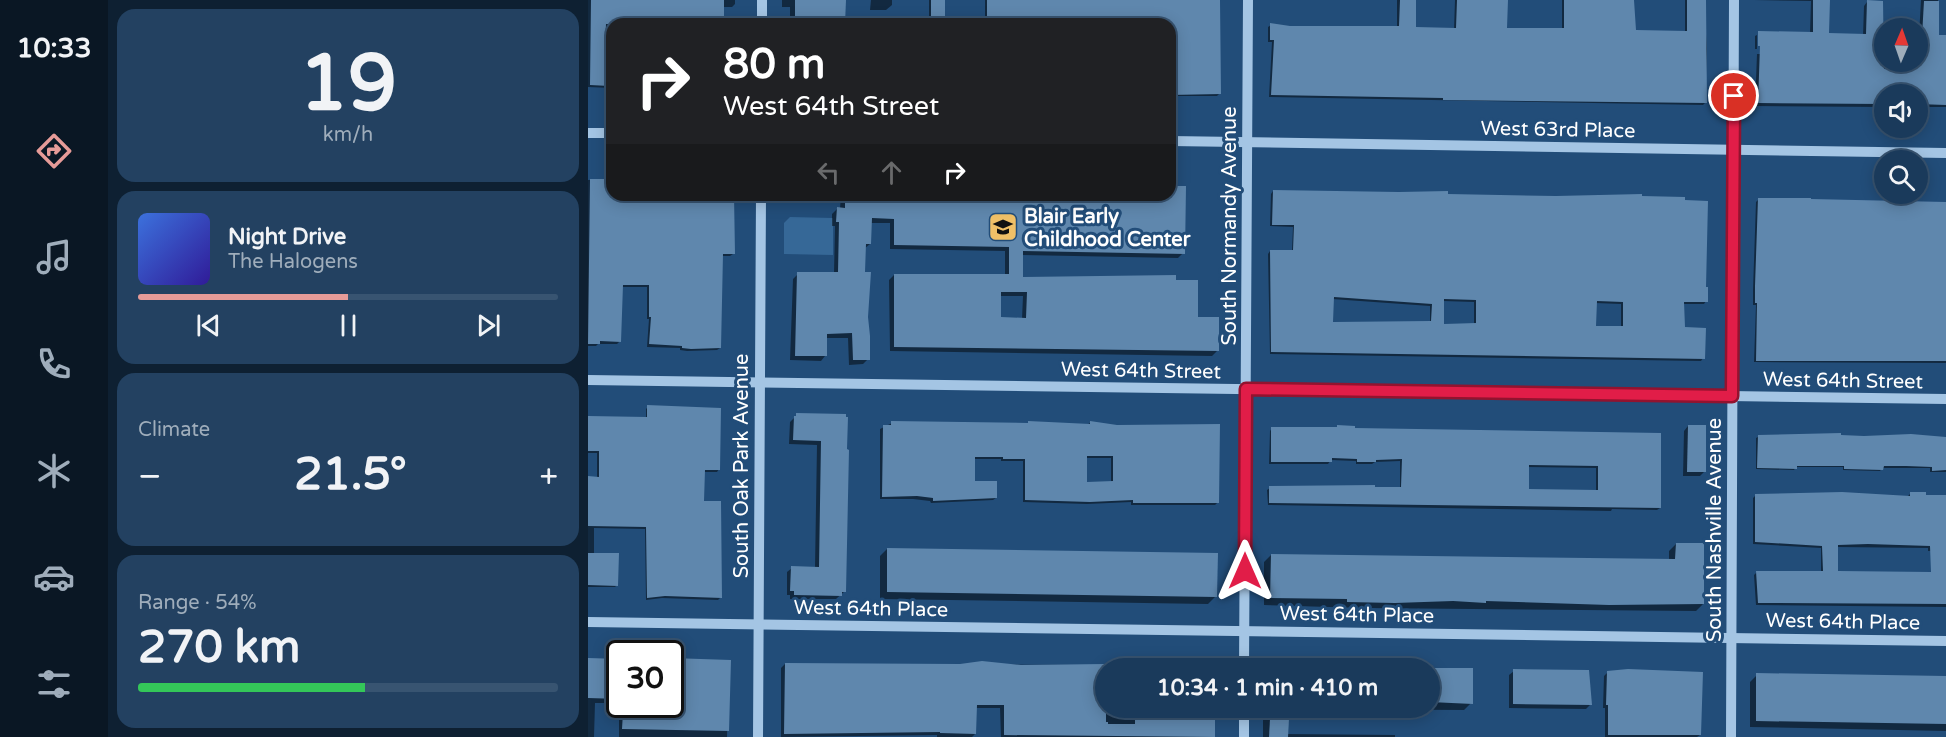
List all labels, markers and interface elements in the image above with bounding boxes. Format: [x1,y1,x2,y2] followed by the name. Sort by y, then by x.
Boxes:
[1874,18,1928,72] north arrow
[1874,18,1928,204] map controls
[17,32,91,65] text: 10:33
[299,37,397,131] text: 19
[723,39,825,90] text: 80 m
[624,42,702,120] icon: right
[1708,70,1759,121] pin
[1717,79,1750,112] icon: arrive
[1874,84,1928,138] button: sound
[723,90,939,123] text: West 64th Street
[1218,106,1242,346] street label: South Normandy Avenue
[1480,117,1636,143] street label: West 63rd Place
[323,123,373,147] text: km/h
[33,130,75,172] icon: directions
[1874,150,1928,204] button: search
[812,156,845,189] icon: left
[875,156,908,189] icon: ahead
[938,156,971,189] icon: right
[1024,205,1191,252] place label: Blair Early Childhood Center
[987,211,1019,243] school or university icon: Blair Early Childhood Center
[228,224,346,250] text: Night Drive
[33,236,75,278] icon: music
[228,250,358,274] text: The Halogens
[192,309,225,342] icon: previous
[332,309,365,342] icon: pause
[472,309,505,342] icon: next
[33,343,75,385] icon: phone
[730,354,754,578] street label: South Oak Park Avenue
[1061,358,1222,384] street label: West 64th Street
[1763,368,1924,394] street label: West 64th Street
[138,418,210,442] text: Climate
[1703,418,1727,642] street label: South Nashville Avenue
[294,448,407,502] text: 21.5°
[33,450,75,492] icon: climate
[138,457,162,496] text: −
[539,457,558,496] text: +
[1213,539,1277,603] position arrow
[33,556,75,598] icon: car
[138,591,257,615] text: Range · 54%
[793,596,948,622] street label: West 64th Place
[1279,602,1434,628] street label: West 64th Place
[1765,609,1920,635] street label: West 64th Place
[138,621,300,675] text: 270 km
[606,640,684,718] speed limit sign: 30
[33,663,75,705] icon: filters
[1157,675,1378,701] text: 10:34 · 1 min · 410 m

